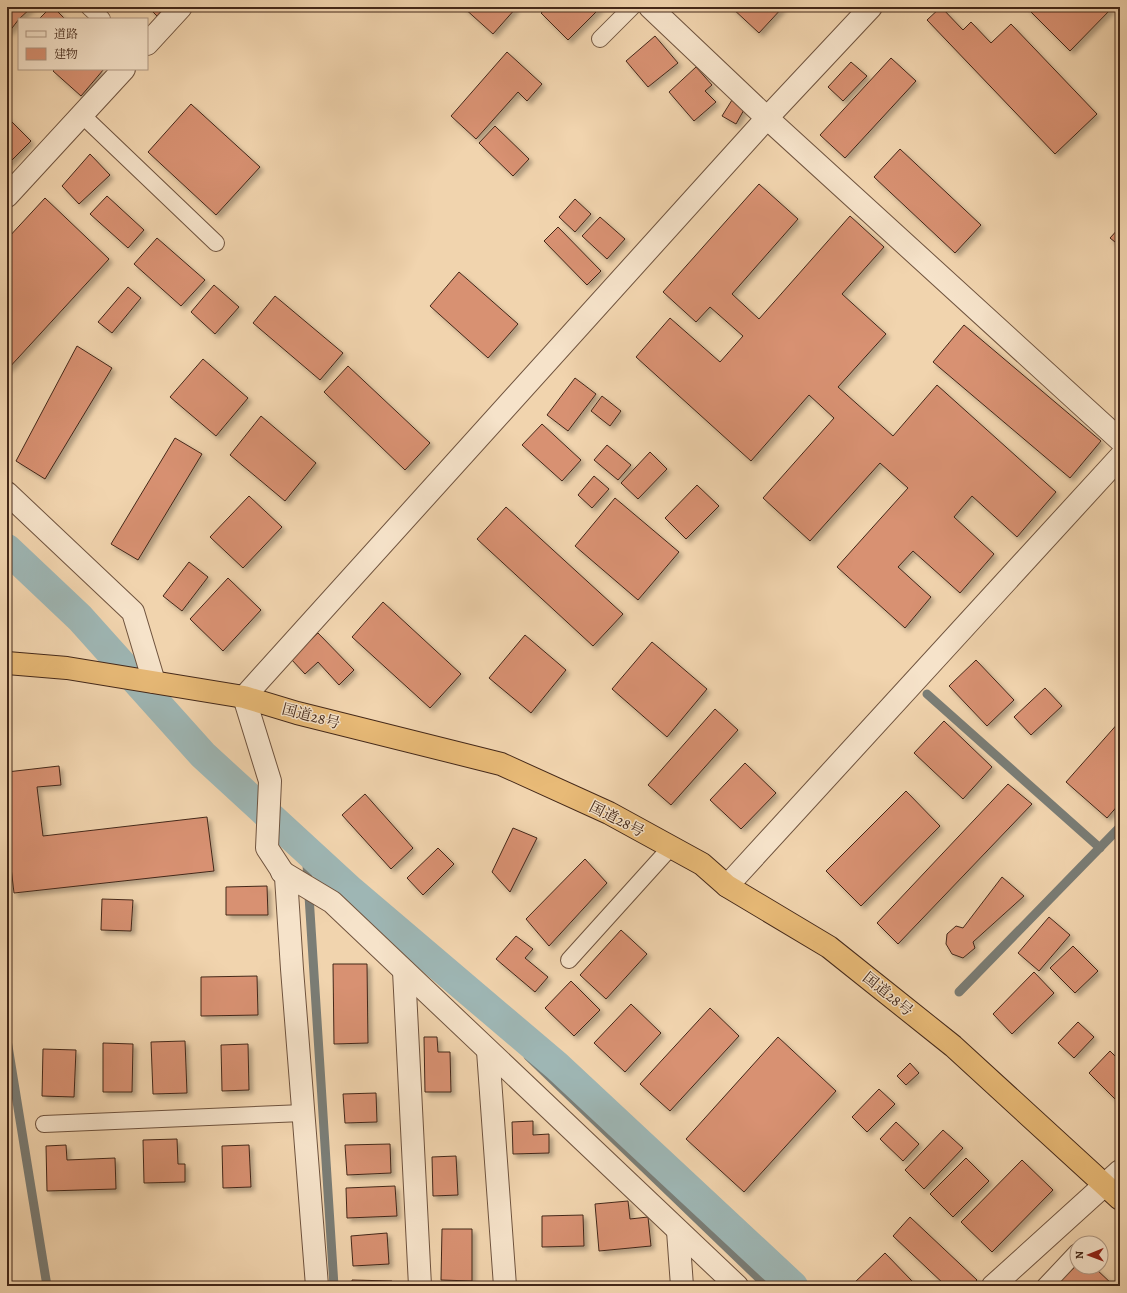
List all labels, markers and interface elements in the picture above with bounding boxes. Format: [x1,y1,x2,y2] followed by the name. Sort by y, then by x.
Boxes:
[18,18,148,70] legend
[54,26,78,42] text: 道路
[54,46,78,62] text: 建物
[280,699,342,733] street label: 国道28号
[586,797,648,841] street label: 国道28号
[859,968,917,1020] street label: 国道28号
[1069,1235,1109,1275] north arrow
[1072,1251,1087,1259] text: N

